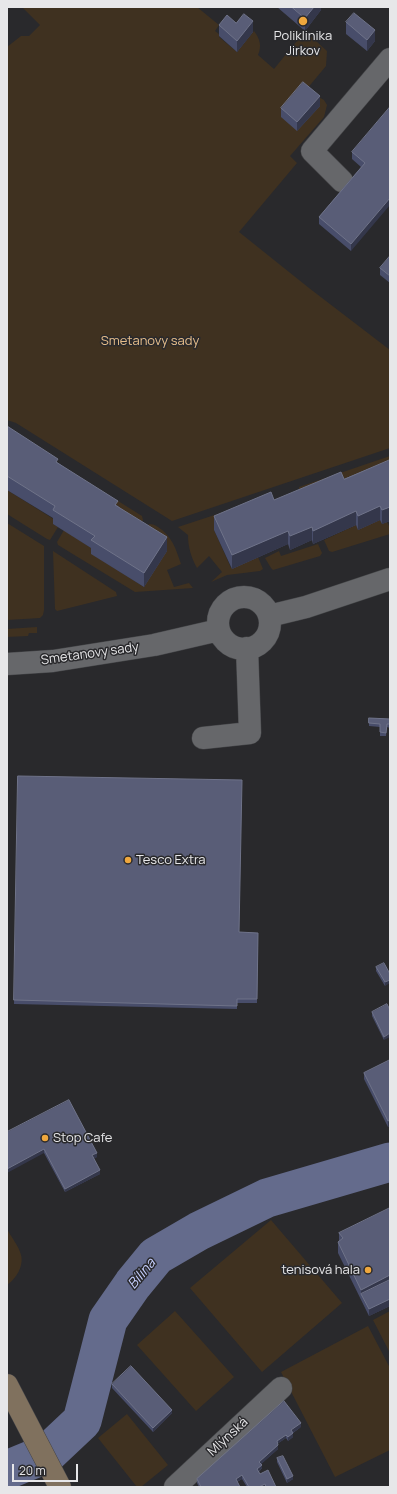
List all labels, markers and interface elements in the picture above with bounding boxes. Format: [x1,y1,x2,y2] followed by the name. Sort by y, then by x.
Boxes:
[297,15,309,27] marker: Poliklinika Jirkov
[274,28,332,59] place label: Poliklinika Jirkov
[101,333,199,349] park label: Smetanovy sady
[40,639,140,669] street label: Smetanovy sady
[136,852,206,868] place label: Tesco Extra
[123,855,133,865] marker: Tesco Extra
[53,1130,112,1146] place label: Stop Cafe
[40,1133,50,1143] marker: Stop Cafe
[124,1255,160,1293] water label: Bílina
[281,1262,360,1278] place label: tenisová hala
[363,1265,373,1275] marker: tenisová hala
[205,1415,251,1459] street label: Mlýnská
[14,1456,80,1482] scale bar
[19,1462,46,1479] text: 20 m

